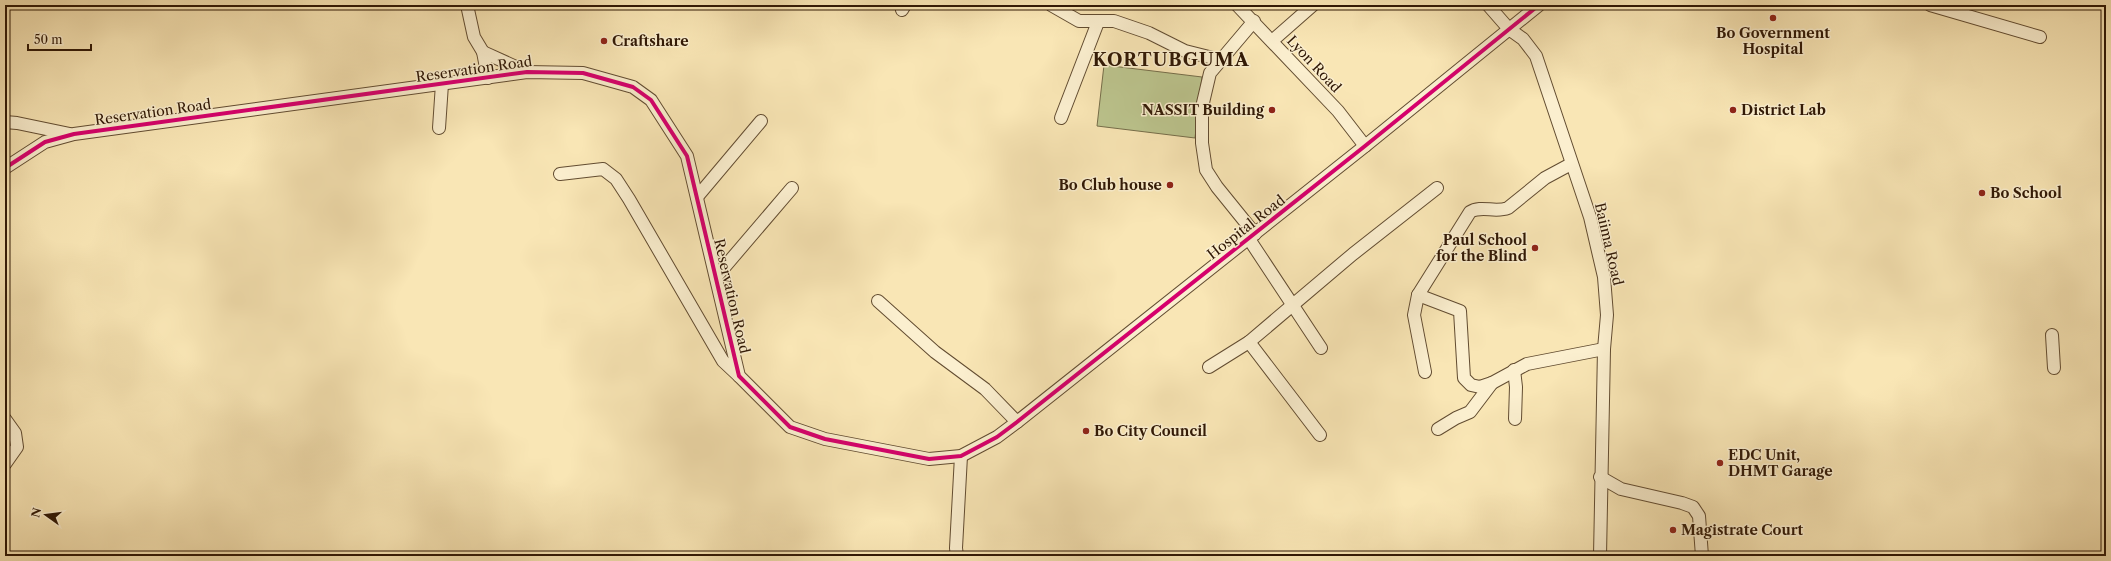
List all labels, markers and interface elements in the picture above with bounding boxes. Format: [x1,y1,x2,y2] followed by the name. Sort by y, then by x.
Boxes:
[1768,13,1778,23] marker: Bo Government Hospital
[1716,24,1830,58] place label: Bo Government Hospital
[28,26,91,52] scale bar
[34,32,63,47] text: 50 m
[612,32,689,50] place label: Craftshare
[1283,32,1345,97] street label: Lyon Road
[599,36,609,46] marker: Craftshare
[1092,49,1250,71] district label: KORTUBGUMA
[415,52,534,86] street label: Reservation Road
[94,95,213,129] street label: Reservation Road
[1142,101,1265,119] place label: NASSIT Building
[1741,101,1826,119] place label: District Lab
[1267,105,1277,115] marker: NASSIT Building
[1728,105,1738,115] marker: District Lab
[1058,176,1162,194] place label: Bo Club house
[1165,180,1175,190] marker: Bo Club house
[1990,184,2062,202] place label: Bo School
[1977,188,1987,198] marker: Bo School
[1203,191,1289,263] street label: Hospital Road
[1591,201,1627,288] street label: Baiima Road
[1436,231,1528,265] place label: Paul School for the Blind
[710,237,754,356] street label: Reservation Road
[1530,243,1540,253] marker: Paul School for the Blind
[1094,422,1207,440] place label: Bo City Council
[1081,426,1091,436] marker: Bo City Council
[1728,446,1833,480] place label: EDC Unit, DHMT Garage
[1715,458,1725,468] marker: EDC Unit, DHMT Garage
[26,495,66,535] north arrow
[28,506,44,519] text: N
[1681,521,1804,539] place label: Magistrate Court
[1668,525,1678,535] marker: Magistrate Court

